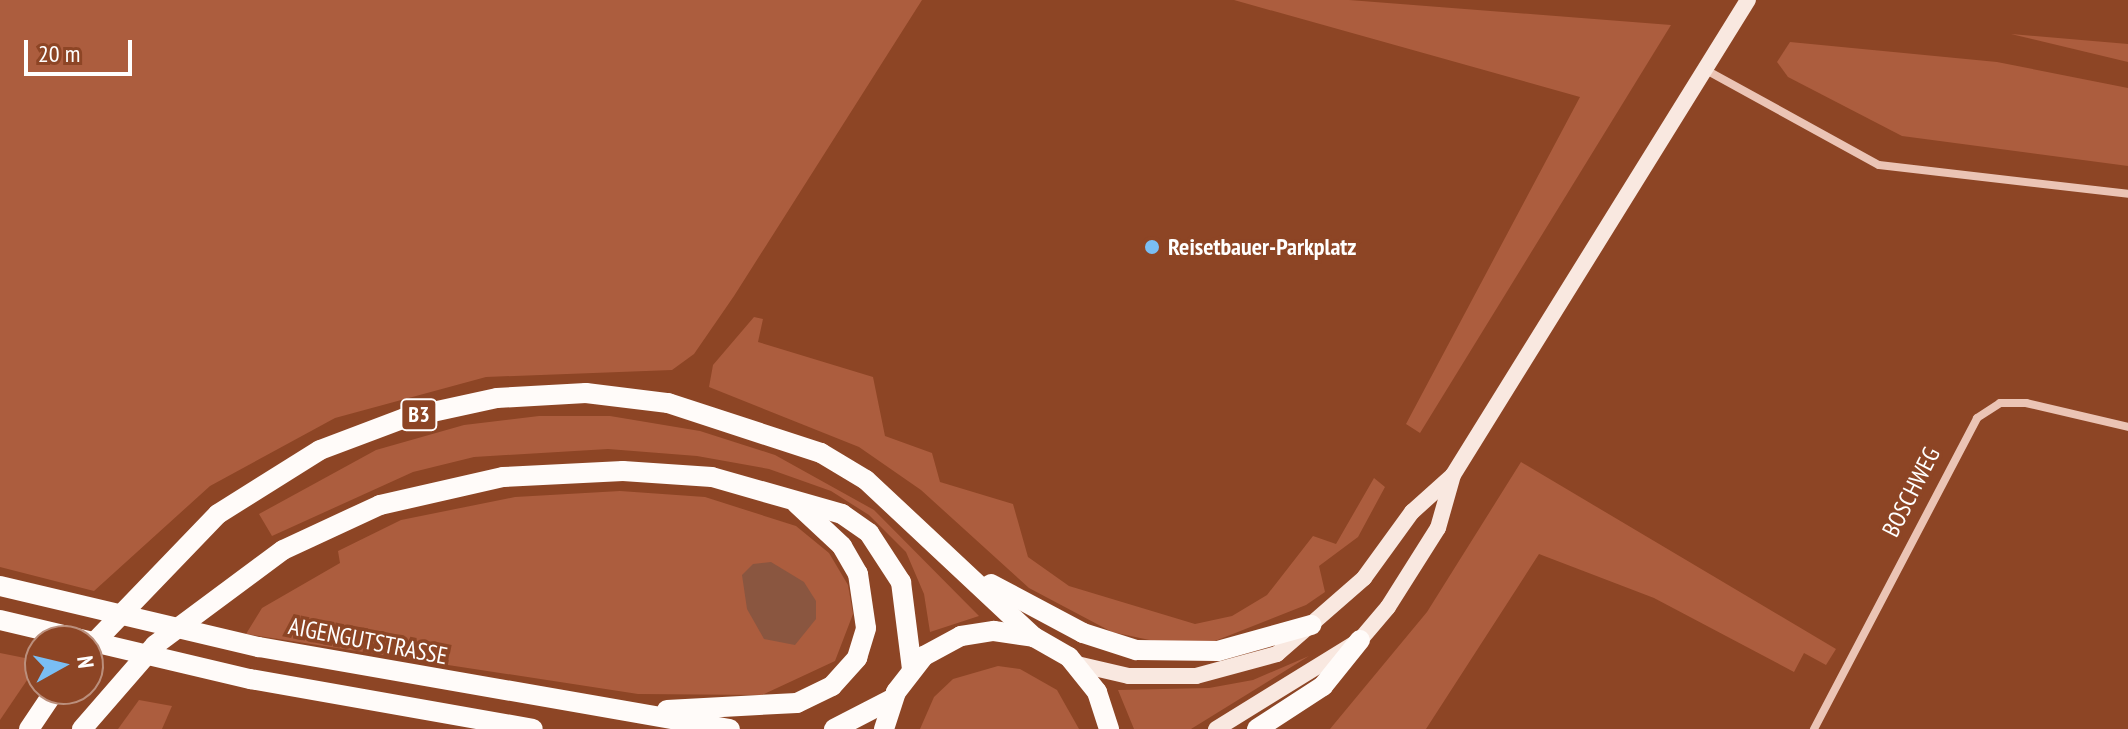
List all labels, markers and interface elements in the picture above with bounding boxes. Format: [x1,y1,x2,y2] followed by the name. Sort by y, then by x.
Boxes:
[28,24,136,74] scale bar
[38,38,80,69] text: 20 m
[1168,233,1356,261] place label: Reisetbauer-Parkplatz
[1143,238,1161,256] marker: Reisetbauer-Parkplatz
[399,397,439,433] road number: B3
[1876,442,1946,542] street label: BOSCHWEG
[286,611,450,671] street label: AIGENGUTSTRASSE
[24,625,104,705] north arrow
[71,654,100,670] text: N

